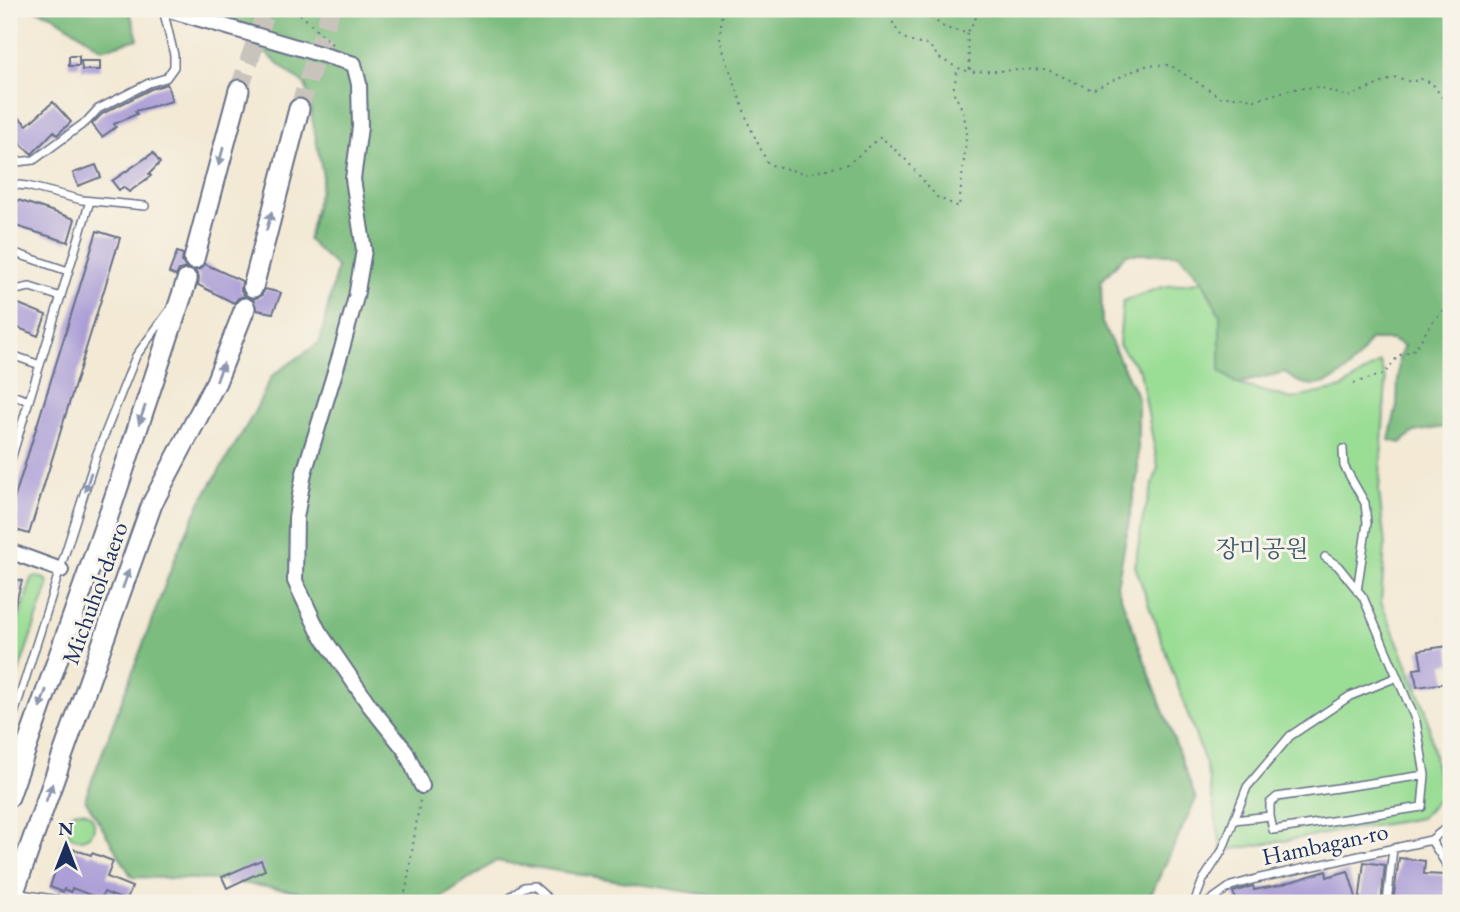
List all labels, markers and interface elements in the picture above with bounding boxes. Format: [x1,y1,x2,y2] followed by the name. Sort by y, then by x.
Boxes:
[215,145,226,167] one-way arrow
[264,209,275,231] one-way arrow
[214,361,225,382] one-way arrow
[136,404,147,425] one-way arrow
[83,471,93,492] one-way arrow
[54,517,135,668] street label: Michuhol-daero
[1216,533,1308,564] park label: 장미공원
[121,568,132,589] one-way arrow
[37,689,48,710] one-way arrow
[44,782,55,803] one-way arrow
[32,810,102,880] north arrow
[1259,815,1391,872] street label: Hambagan-ro
[58,816,74,841] text: N

